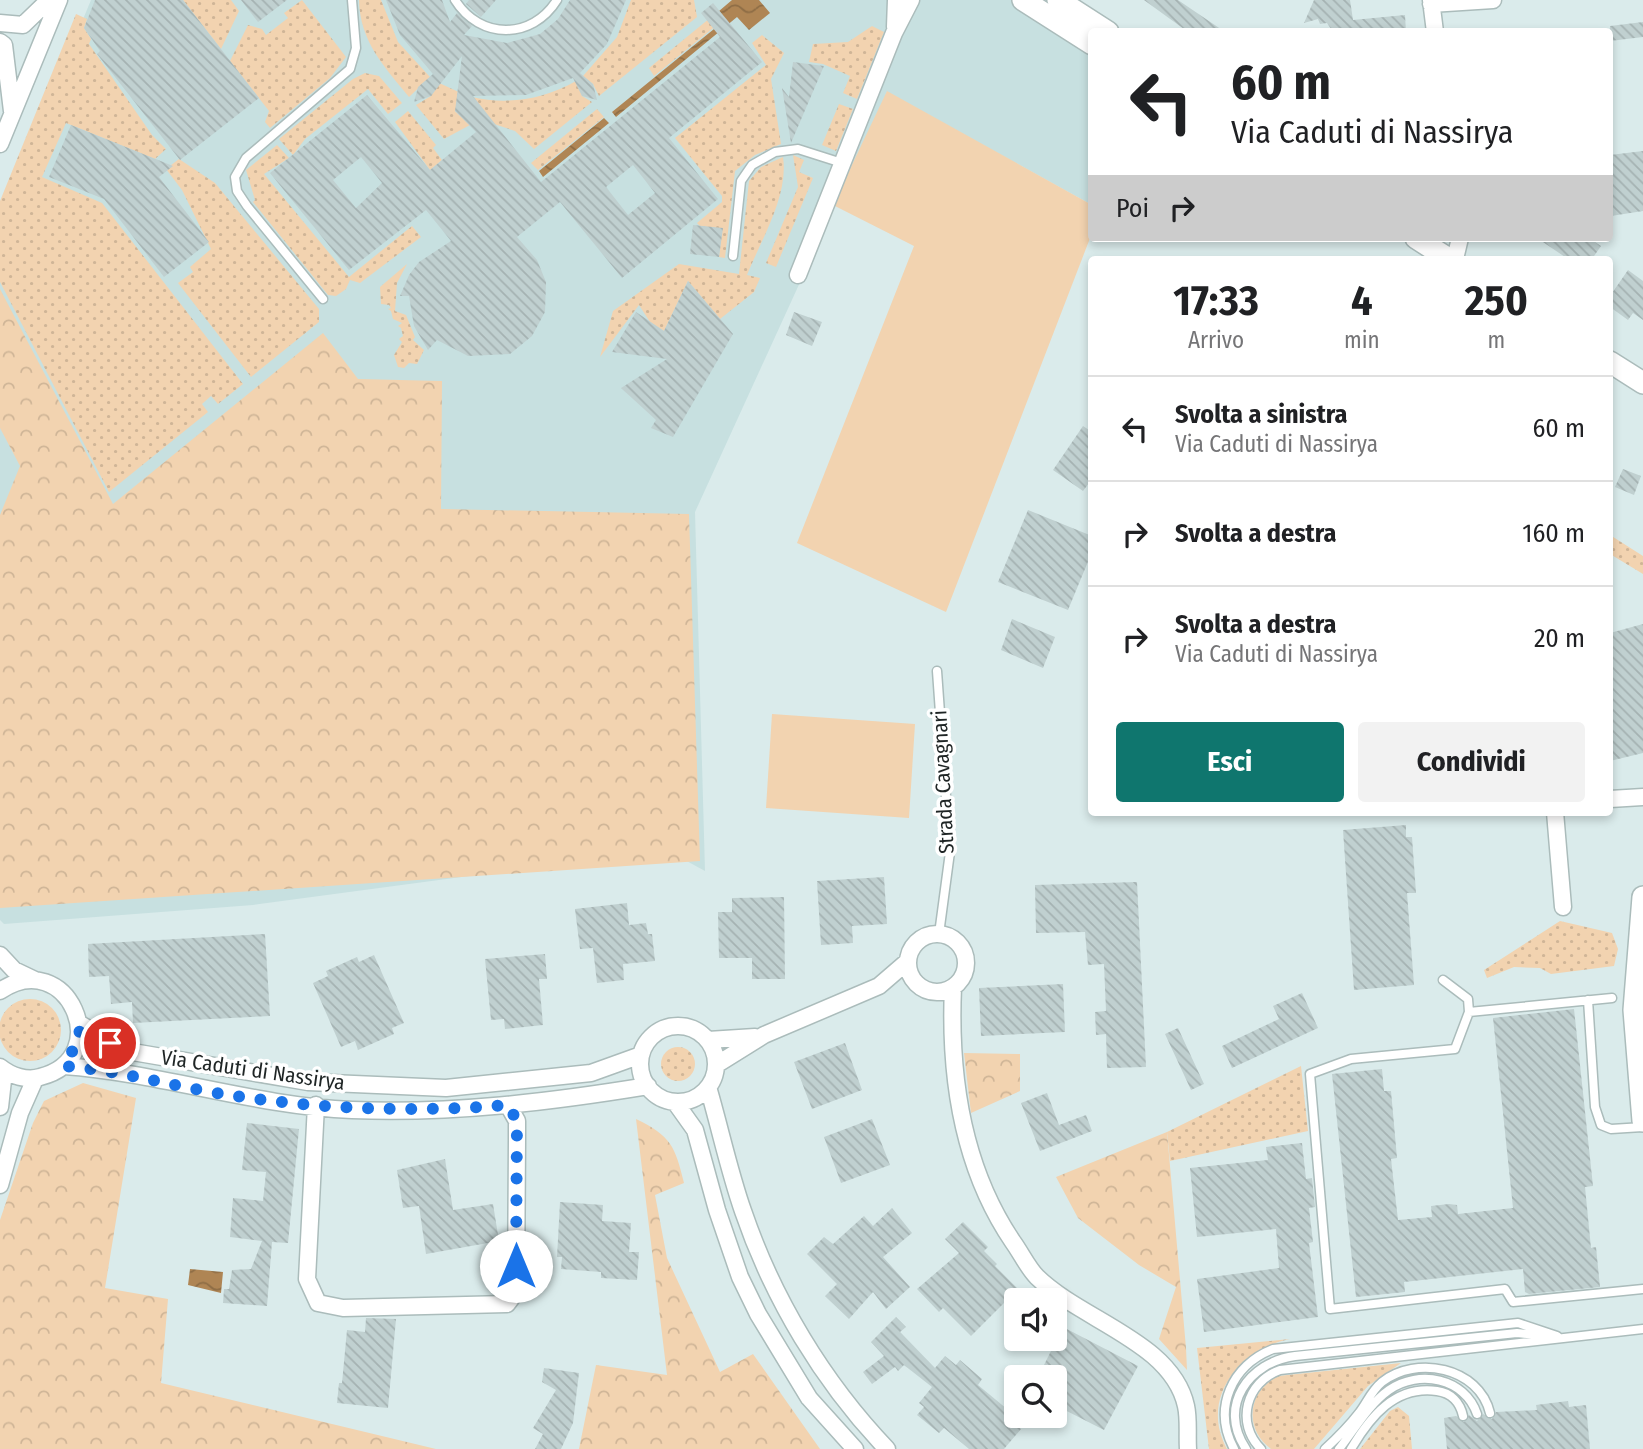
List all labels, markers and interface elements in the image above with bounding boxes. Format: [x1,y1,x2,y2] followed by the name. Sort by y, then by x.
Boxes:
[1231,53,1331,112] text: 60 m
[1116,56,1207,147] icon: left
[1231,113,1513,151] text: Via Caduti di Nassirya
[1163,189,1201,227] icon: right
[1116,193,1149,224] text: Poi
[1173,276,1259,326] text: 17:33
[1351,276,1373,326] text: 4
[1465,276,1528,326] text: 250
[1188,326,1244,354] text: Arrivo
[1344,326,1380,354] text: min
[1487,326,1505,354] text: m
[1175,399,1347,430] text: Svolta a sinistra
[1116,410,1154,448] icon: left
[1532,413,1585,444] text: 60 m
[1175,430,1378,458] text: Via Caduti di Nassirya
[1116,515,1154,553] icon: right
[1175,518,1336,549] text: Svolta a destra
[1522,518,1585,549] text: 160 m
[1175,609,1336,640] text: Svolta a destra
[1116,620,1154,658] icon: right
[1534,623,1585,654] text: 20 m
[1175,640,1378,668] text: Via Caduti di Nassirya
[926,709,960,855] street label: Strada Cavagnari
[1116,722,1344,802] button: Esci
[1358,722,1585,802] button: Condividi
[80,1013,140,1073] pin
[91,1024,129,1062] icon: arrive
[159,1044,347,1096] street label: Via Caduti di Nassirya
[479,1229,553,1303] position arrow
[1004,1288,1067,1428] map controls
[1004,1288,1067,1351] button: sound
[1004,1365,1067,1428] button: search

